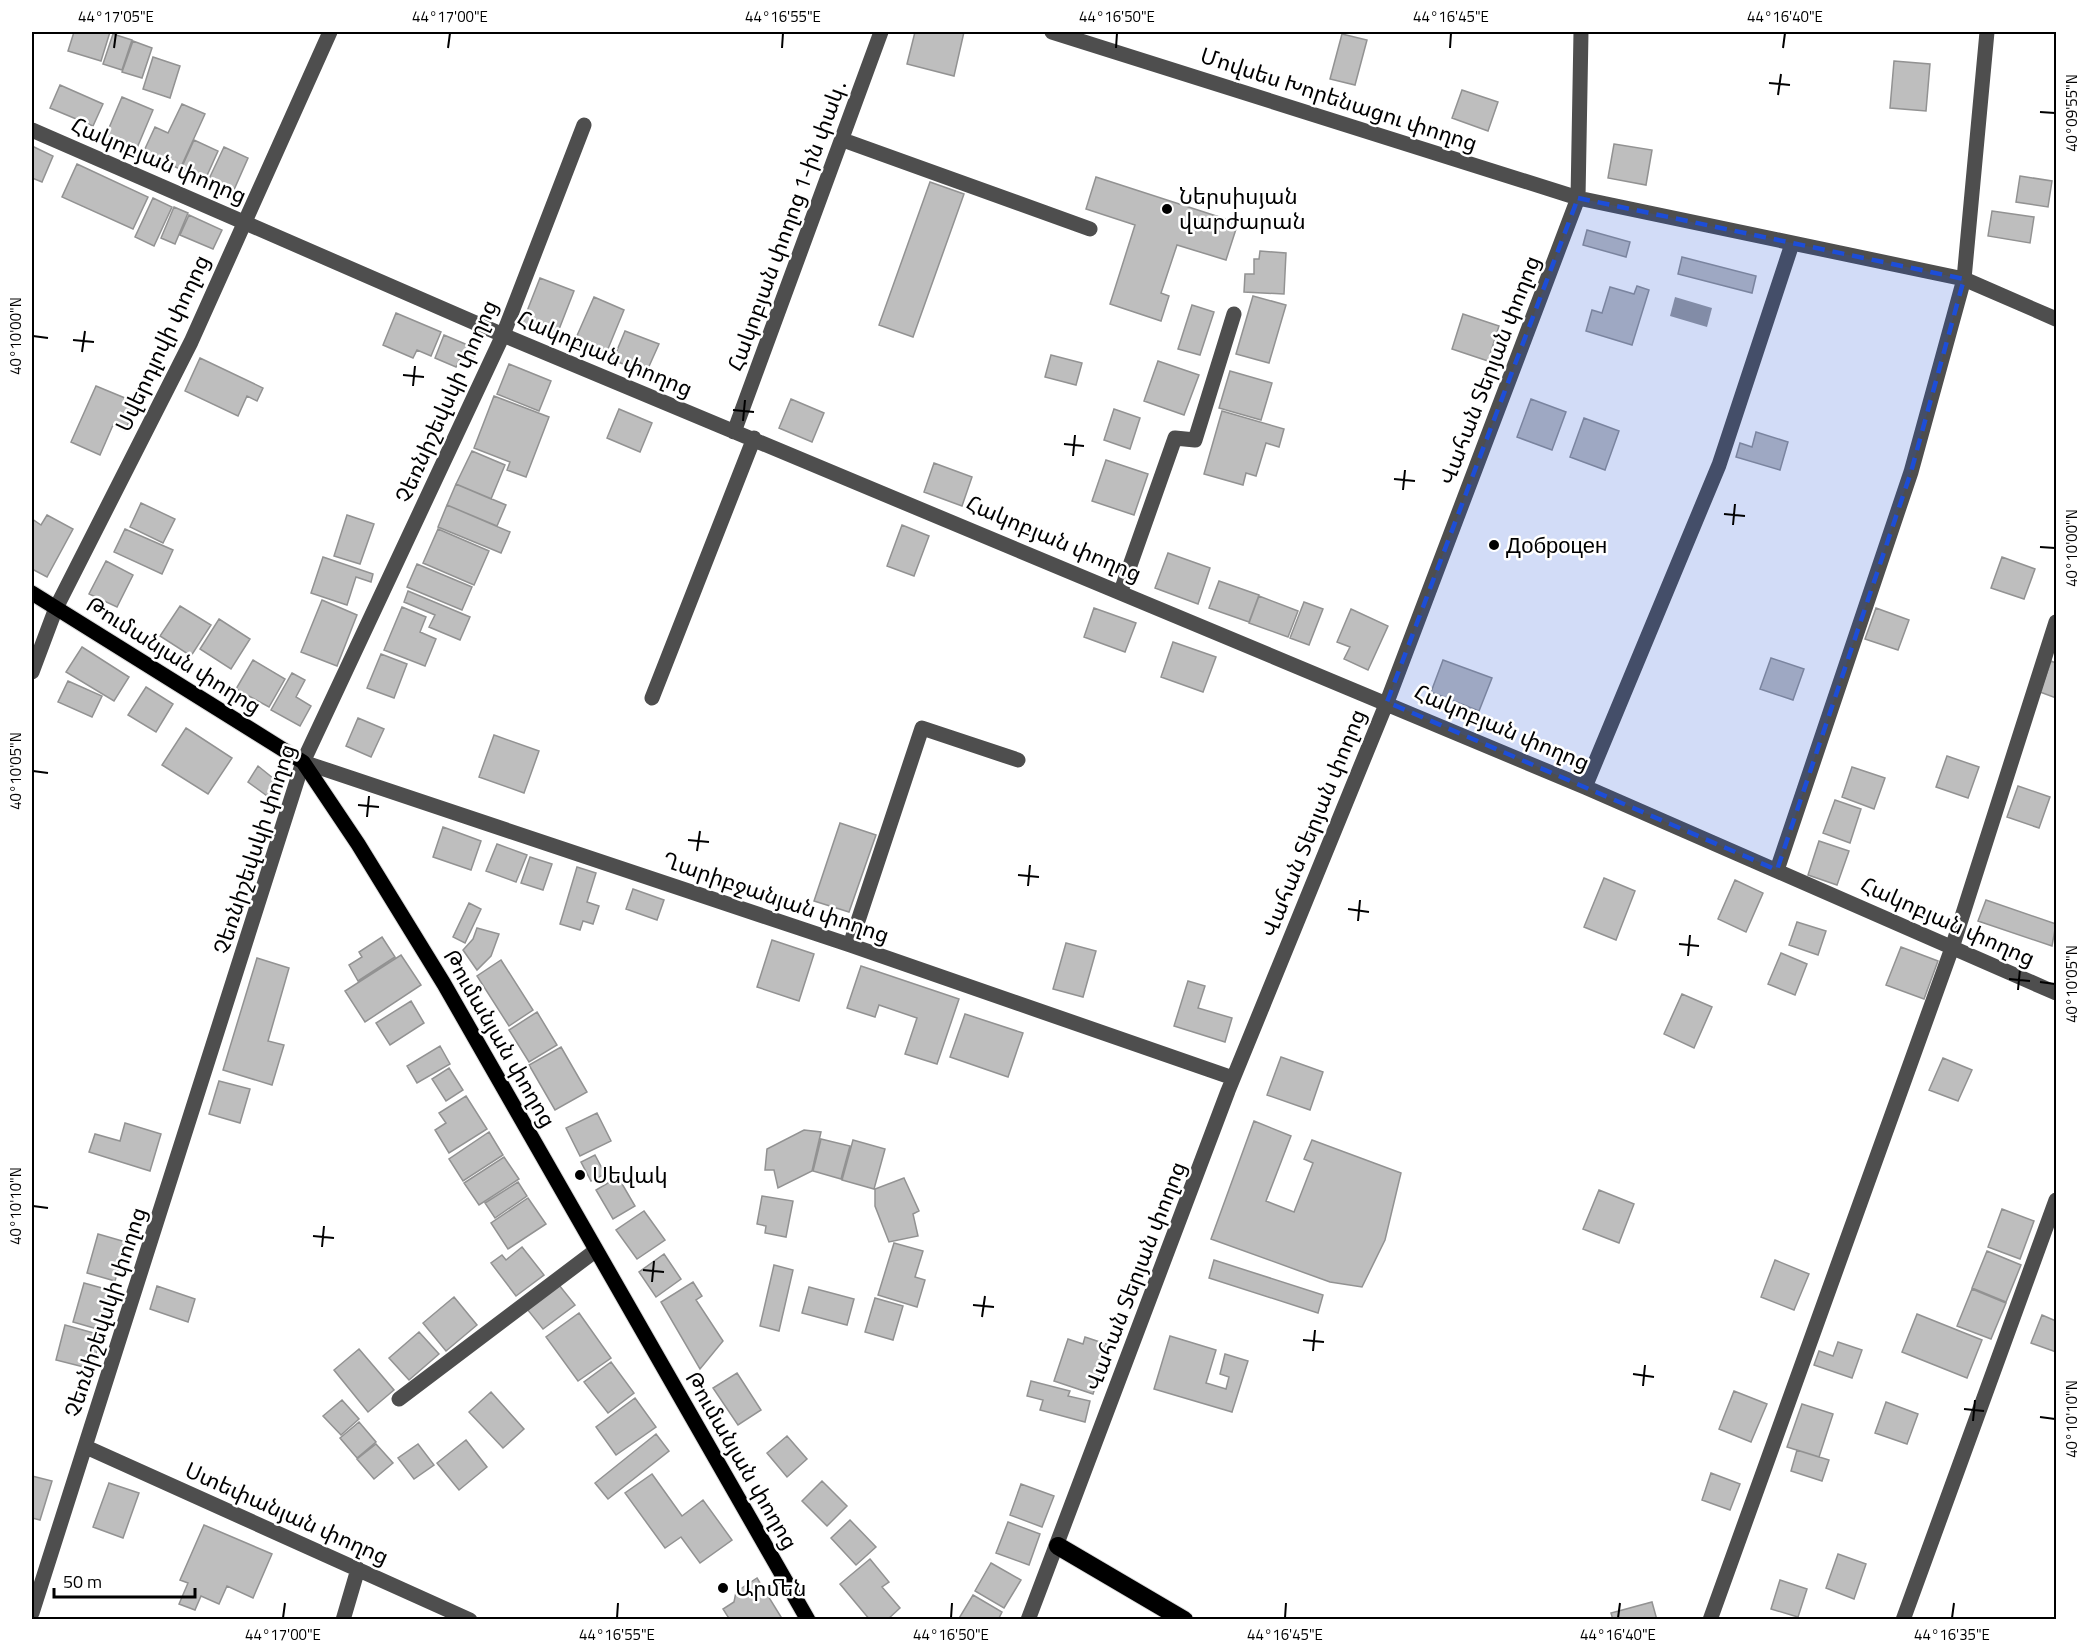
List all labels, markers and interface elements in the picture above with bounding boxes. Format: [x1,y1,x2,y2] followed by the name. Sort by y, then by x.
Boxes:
[78,5,154,28] text: 44°17'05"E
[412,5,488,28] text: 44°17'00"E
[745,5,821,28] text: 44°16'55"E
[1079,5,1155,28] text: 44°16'50"E
[1413,5,1489,28] text: 44°16'45"E
[1747,5,1823,28] text: 44°16'40"E
[1196,38,1482,160] street label: Մովսես Խորենացու փողոց
[718,72,856,376] street label: Հակոբյան փողոց 1-ին փակ․
[2060,74,2083,152] text: 40°09'55"N
[66,108,252,212] street label: Հակոբյան փողոց
[1179,179,1306,238] place label: Ներսիսյան վարժարան
[1160,202,1174,216] marker: Ներսիսյան վարժարան
[106,249,218,437] street label: Սվերդլովի փողոց
[1429,250,1549,490] street label: Վահան Տերյան փողոց
[386,294,506,508] street label: Չեռնիշեվսկի փողոց
[4,297,27,375] text: 40°10'00"N
[512,301,698,405] street label: Հակոբյան փողոց
[961,486,1147,590] street label: Հակոբյան փողոց
[2060,509,2083,587] text: 40°10'00"N
[1506,528,1607,562] place label: Доброцен
[1487,538,1501,552] marker: Доброцен
[80,587,268,723] street label: Թումանյան փողոց
[1409,675,1595,779] street label: Հակոբյան փողոց
[1252,704,1374,942] street label: Վահան Տերյան փողոց
[4,732,27,810] text: 40°10'05"N
[204,740,304,958] street label: Չեռնիշեվսկի փողոց
[658,842,894,952] street label: Ղարիբջանյան փողոց
[1855,867,2041,975] street label: Հակոբյան փողոց
[435,942,565,1134] street label: Թումանյան փողոց
[2060,945,2083,1023] text: 40°10'05"N
[1075,1156,1195,1396] street label: Վահան Տերյան փողոց
[592,1158,668,1192] place label: Սեվակ
[4,1167,27,1245] text: 40°10'10"N
[573,1168,587,1182] marker: Սեվակ
[55,1203,155,1421] street label: Չեռնիշեվսկի փողոց
[677,1364,807,1556] street label: Թումանյան փողոց
[2060,1380,2083,1458] text: 40°10'10"N
[180,1453,394,1573] street label: Ստեփանյան փողոց
[54,1561,195,1599] scale bar
[63,1568,102,1595] text: 50 m
[735,1571,806,1605] place label: Արմեն
[716,1581,730,1595] marker: Արմեն
[245,1623,321,1646] text: 44°17'00"E
[579,1623,655,1646] text: 44°16'55"E
[913,1623,989,1646] text: 44°16'50"E
[1247,1623,1323,1646] text: 44°16'45"E
[1580,1623,1656,1646] text: 44°16'40"E
[1914,1623,1990,1646] text: 44°16'35"E

